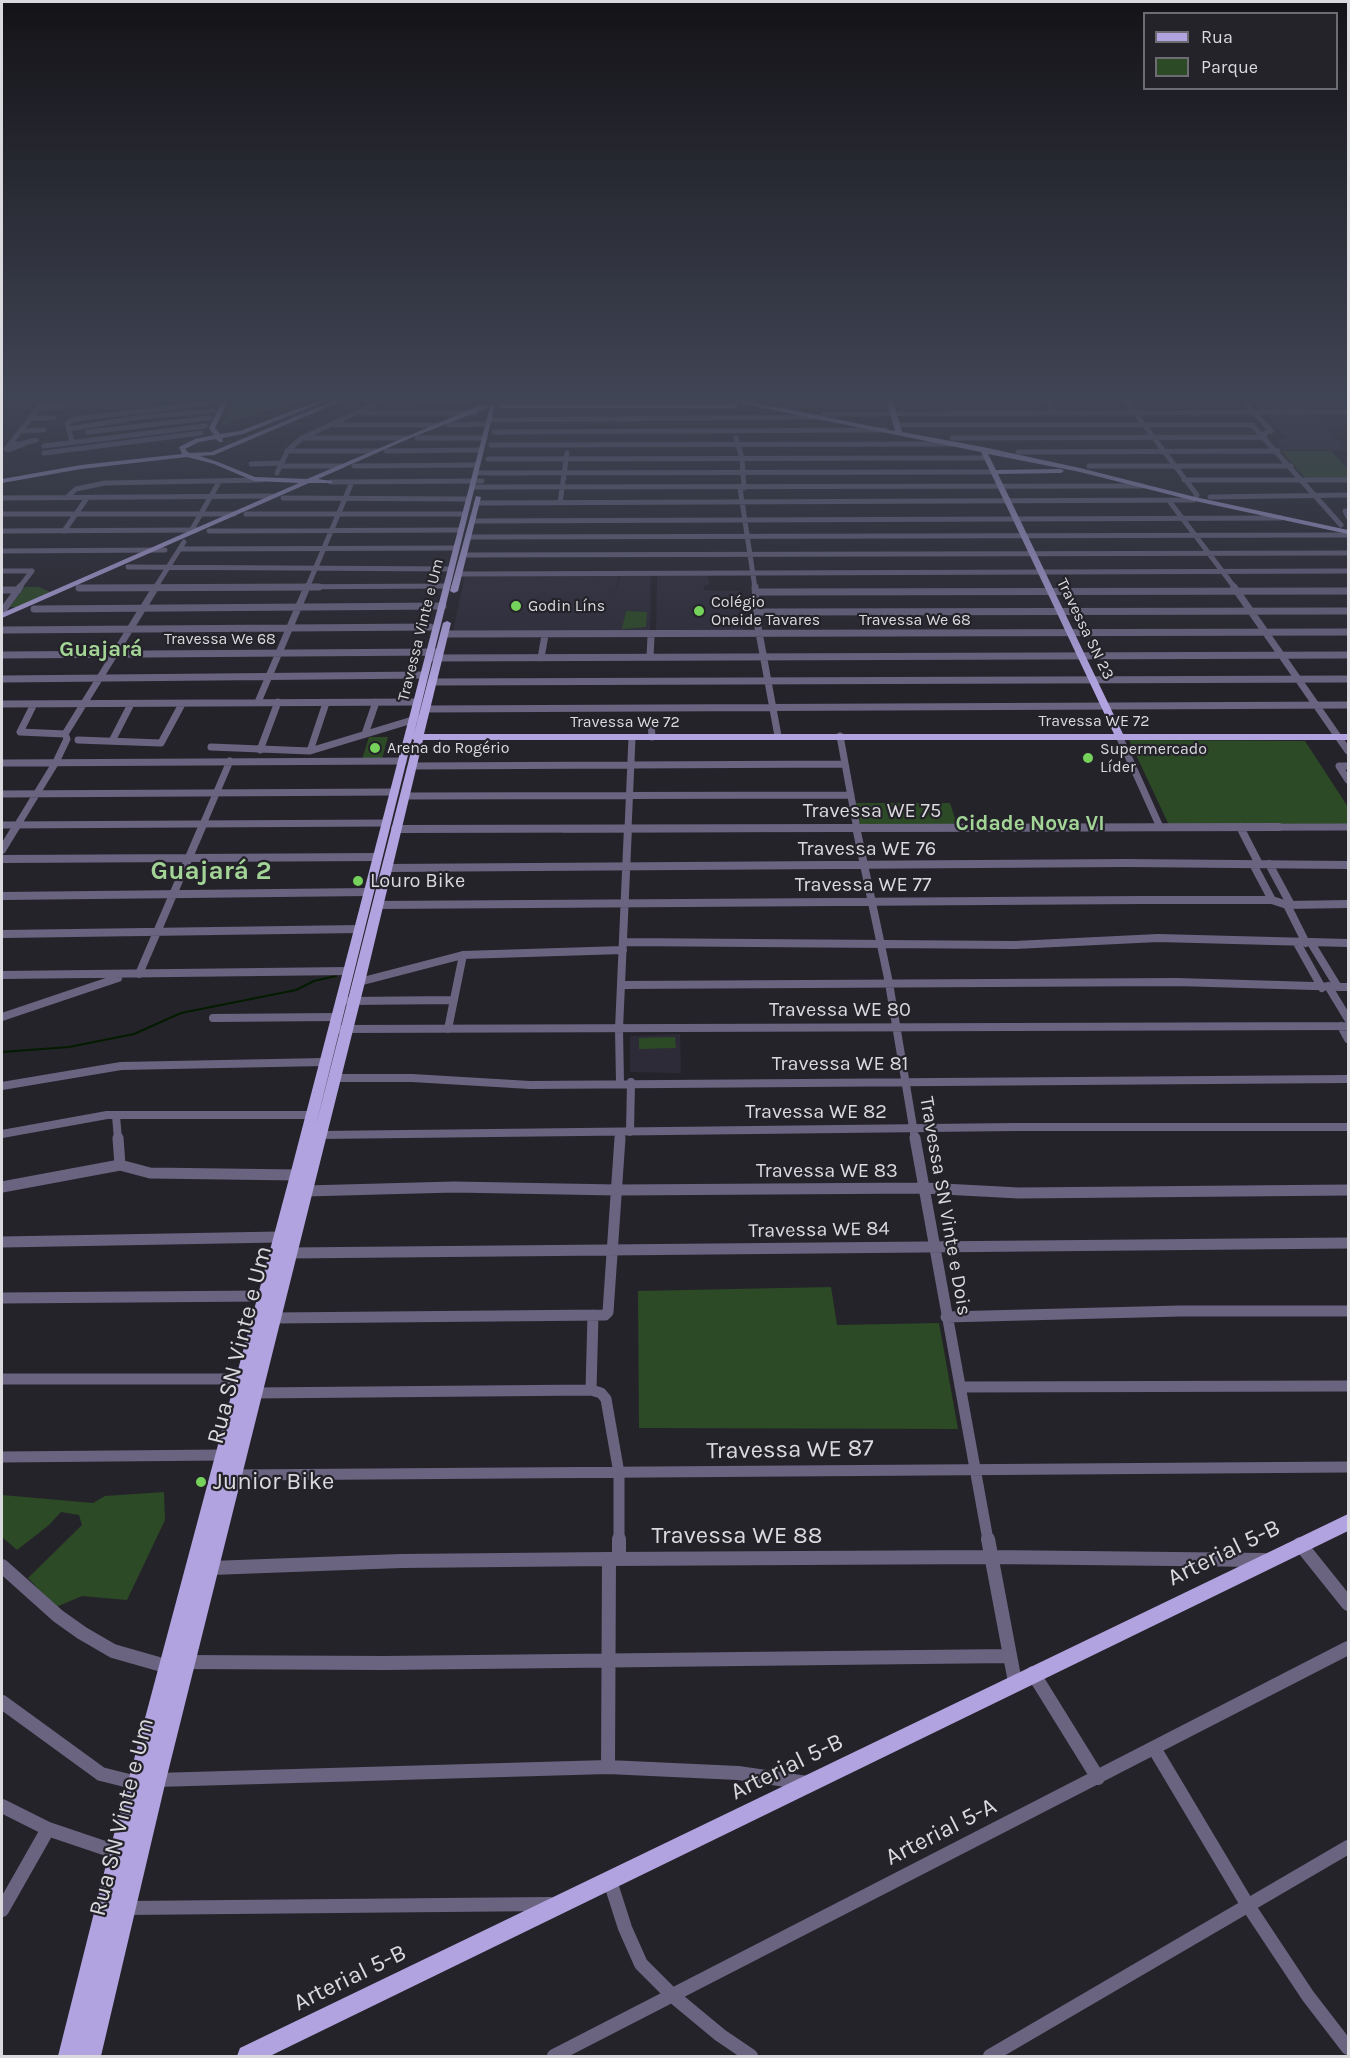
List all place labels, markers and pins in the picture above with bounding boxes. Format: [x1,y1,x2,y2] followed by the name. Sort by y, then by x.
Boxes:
[711,592,820,630] place label: Colégio Oneide Tavares
[528,596,605,616] place label: Godin Líns
[509,599,523,613] marker: Godin Líns
[692,604,706,618] marker: Colégio Oneide Tavares
[387,738,510,758] place label: Arena do Rogério
[1100,739,1207,777] place label: Supermercado Líder
[368,741,382,755] marker: Arena do Rogério
[1081,751,1095,765] marker: Supermercado Líder
[370,869,465,893] place label: Louro Bike
[351,874,365,888] marker: Louro Bike
[213,1468,334,1496] place label: Junior Bike
[194,1475,208,1489] marker: Junior Bike

